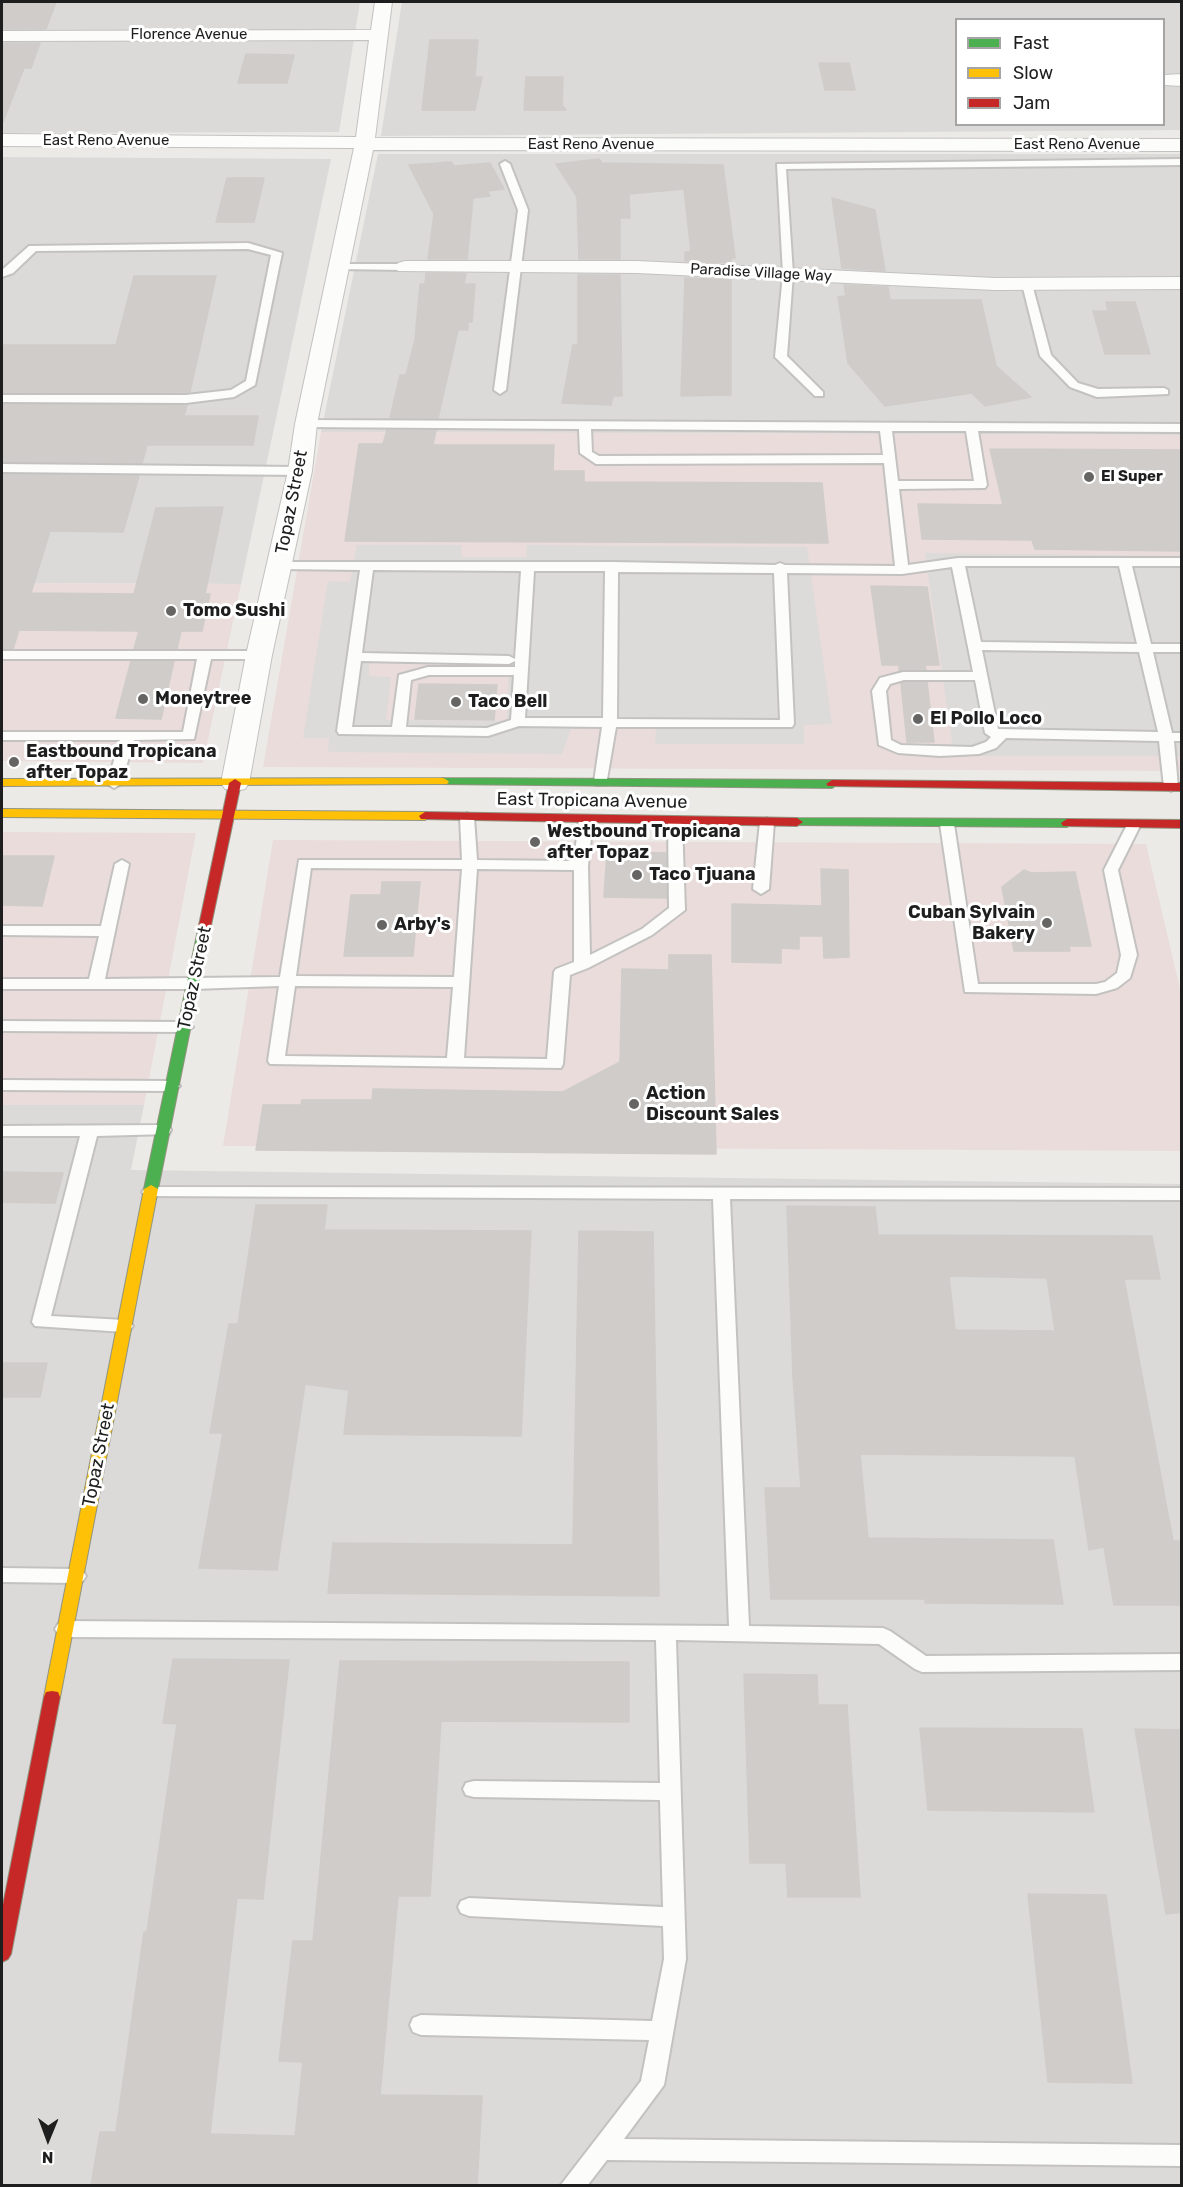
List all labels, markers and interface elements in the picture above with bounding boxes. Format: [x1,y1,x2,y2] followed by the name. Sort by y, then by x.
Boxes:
[955,18,1165,126] legend
[131,26,247,44] street label: Florence Avenue
[1013,32,1049,54] text: Fast
[1013,62,1053,84] text: Slow
[1013,92,1050,114] text: Jam
[43,132,169,150] street label: East Reno Avenue
[528,136,654,154] street label: East Reno Avenue
[1014,136,1140,154] street label: East Reno Avenue
[690,260,832,286] street label: Paradise Village Way
[271,448,313,556] street label: Topaz Street
[1101,468,1163,486] place label: El Super
[1082,470,1096,484] marker: El Super
[183,600,285,622] place label: Tomo Sushi
[164,604,178,618] marker: Tomo Sushi
[155,688,251,710] place label: Moneytree
[468,691,547,713] place label: Taco Bell
[136,692,150,706] marker: Moneytree
[449,695,463,709] marker: Taco Bell
[930,708,1042,730] place label: El Pollo Loco
[911,712,925,726] marker: El Pollo Loco
[26,741,217,783] place label: Eastbound Tropicana after Topaz
[7,755,21,769] marker: Eastbound Tropicana after Topaz
[496,789,688,813] street label: East Tropicana Avenue
[547,821,741,864] place label: Westbound Tropicana after Topaz
[528,835,542,849] marker: Westbound Tropicana after Topaz
[649,864,756,886] place label: Taco Tjuana
[630,868,644,882] marker: Taco Tjuana
[908,902,1035,944] place label: Cuban Sylvain Bakery
[394,914,451,936] place label: Arby's
[1040,916,1054,930] marker: Cuban Sylvain Bakery
[375,918,389,932] marker: Arby's
[173,924,217,1032] street label: Topaz Street
[646,1083,779,1126] place label: Action Discount Sales
[627,1097,641,1111] marker: Action Discount Sales
[78,1401,120,1509] street label: Topaz Street
[18,2109,78,2169] north arrow
[42,2148,54,2167] text: N

